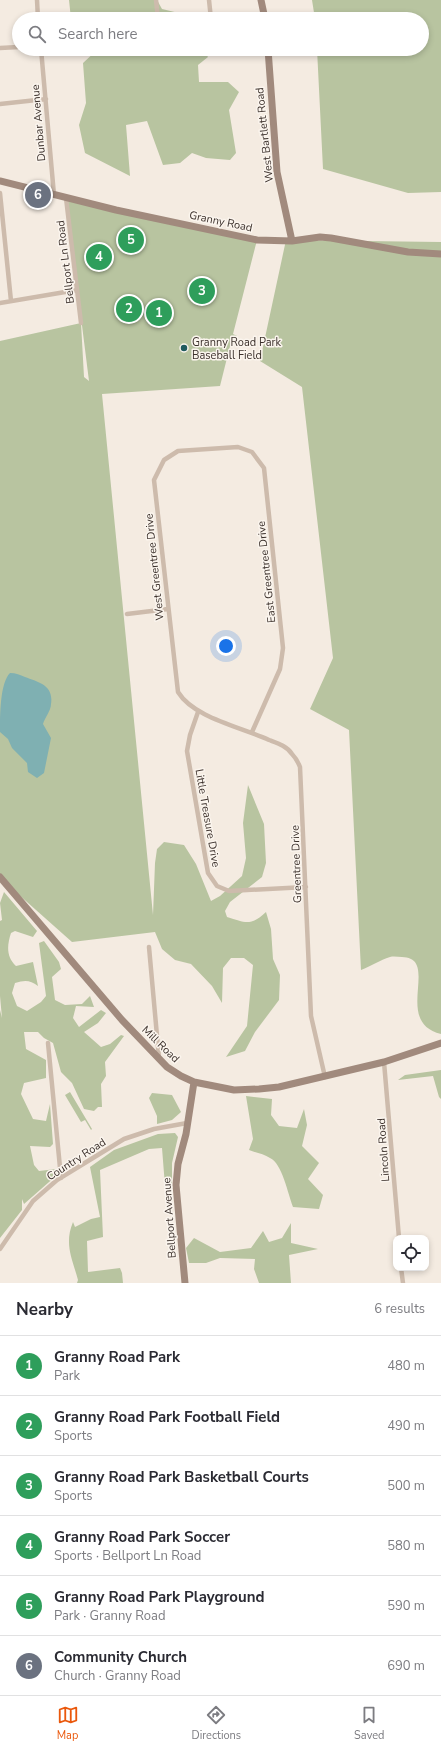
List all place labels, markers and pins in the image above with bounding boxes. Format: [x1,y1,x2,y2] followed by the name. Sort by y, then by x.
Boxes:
[25,180,51,210] pin: 6
[118,225,144,255] pin: 5
[86,242,112,272] pin: 4
[189,276,215,306] pin: 3
[116,294,142,324] pin: 2
[146,298,172,328] pin: 1
[192,335,282,363] place label: Granny Road Park Baseball Field
[179,343,189,353] marker: Granny Road Park Baseball Field

